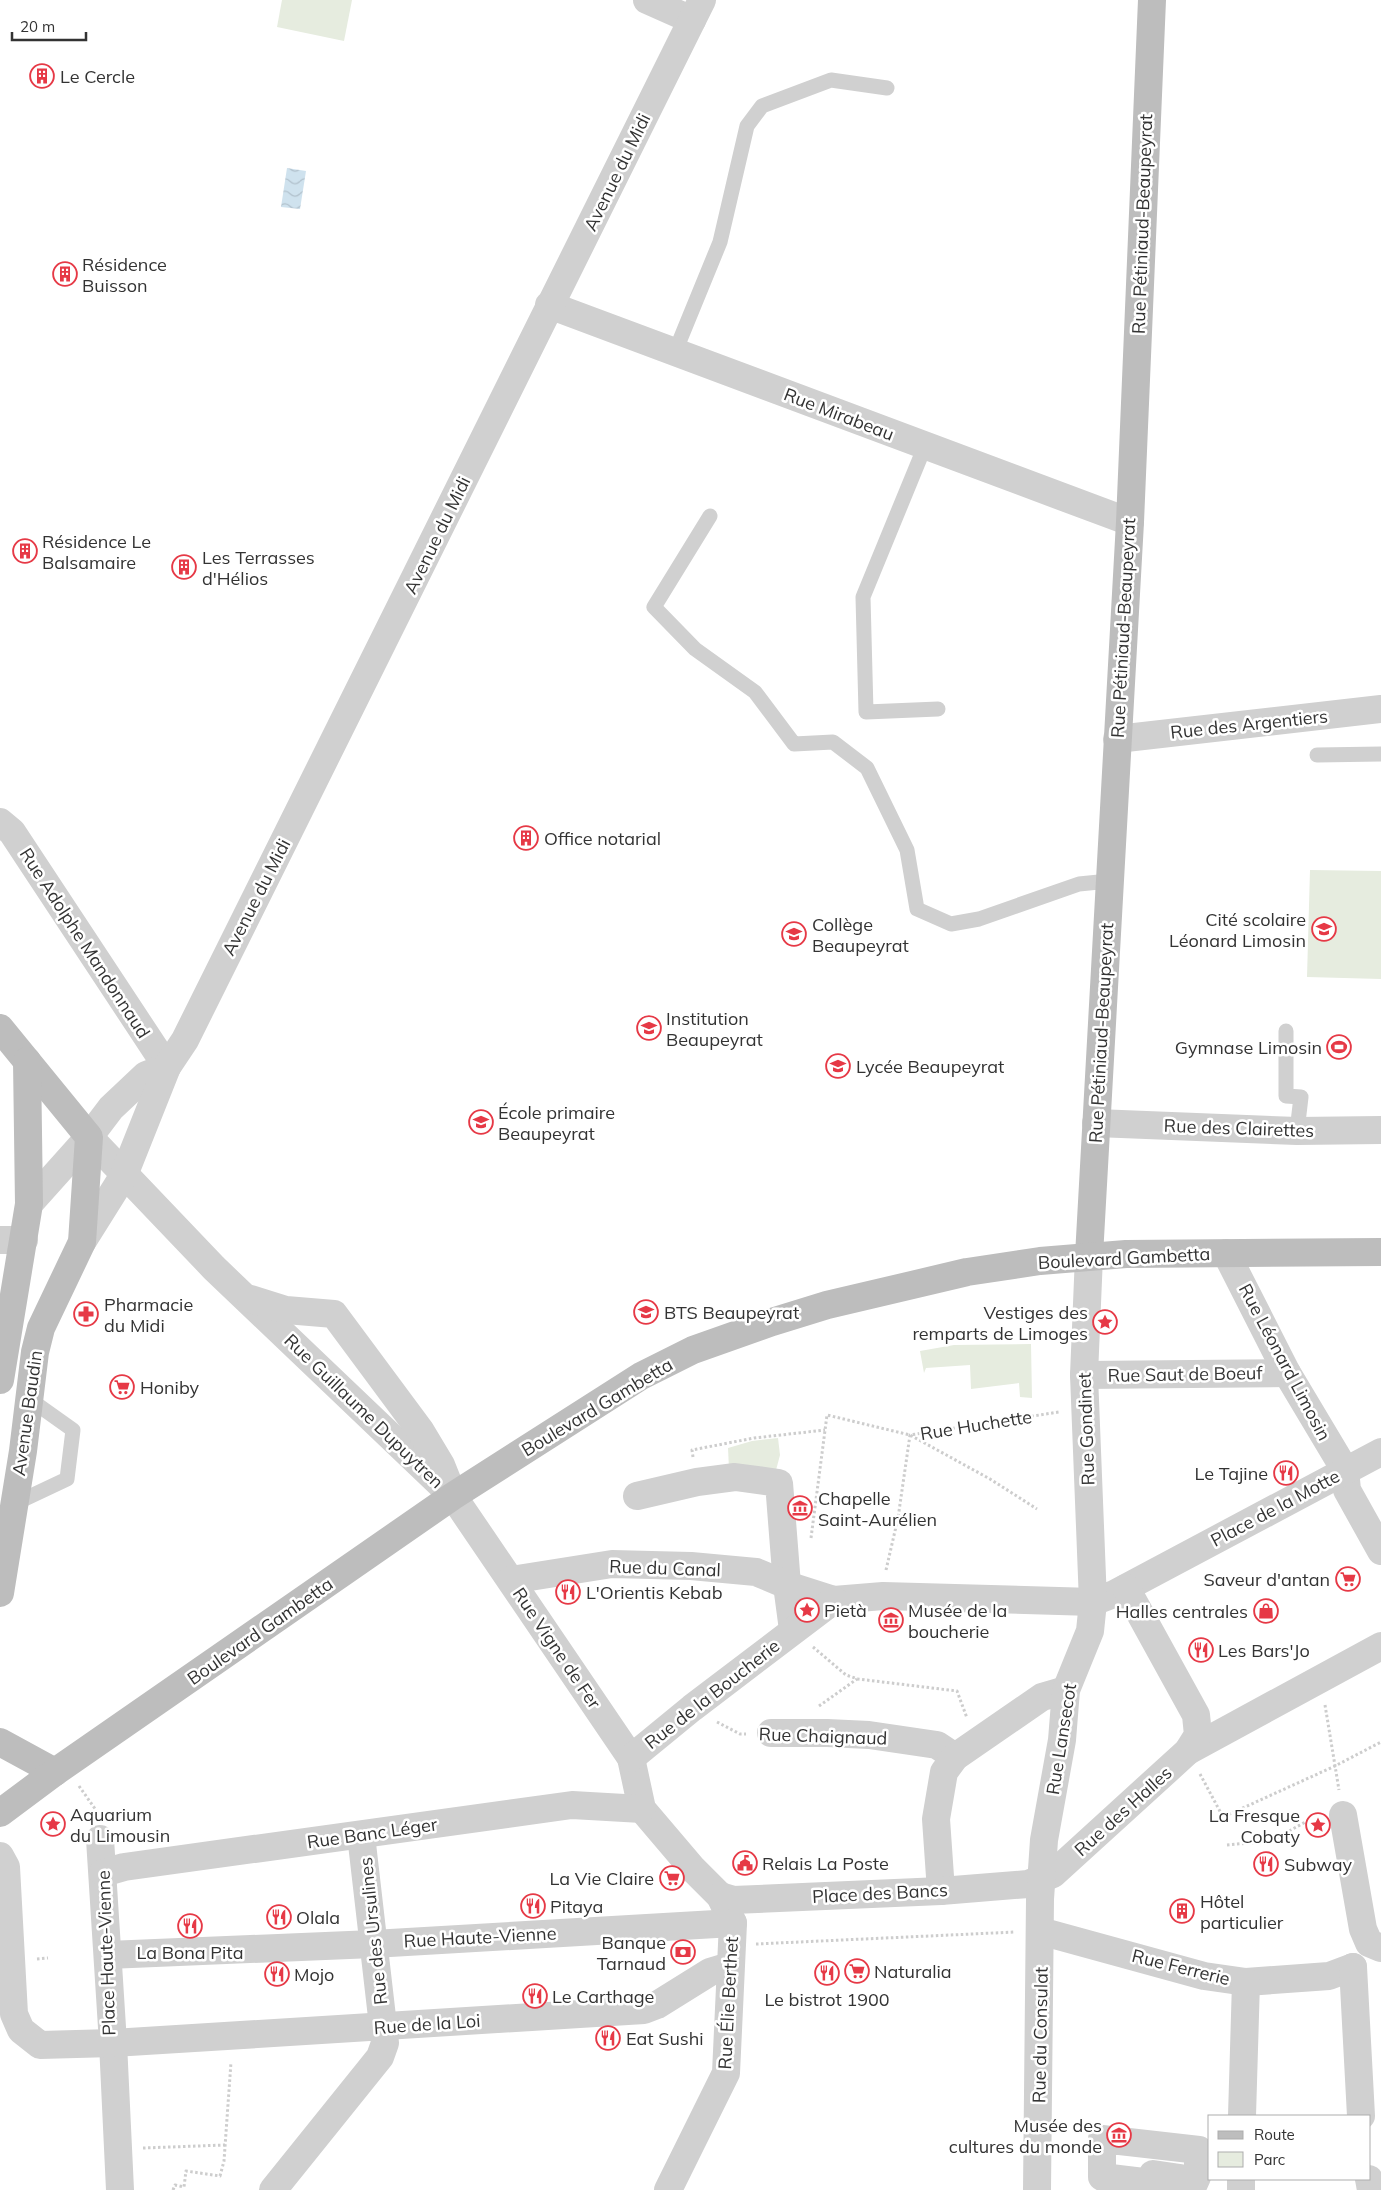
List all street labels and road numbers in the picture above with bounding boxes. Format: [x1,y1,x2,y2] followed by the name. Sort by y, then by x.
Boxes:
[579,109,655,235] street label: Avenue du Midi
[1127,113,1157,335] street label: Rue Pétiniaud-Beaupeyrat
[781,382,897,446] street label: Rue Mirabeau
[399,472,475,598] street label: Avenue du Midi
[1106,517,1140,739] street label: Rue Pétiniaud-Beaupeyrat
[1169,704,1329,744] street label: Rue des Argentiers
[217,835,295,959] street label: Avenue du Midi
[15,843,155,1043] street label: Rue Adolphe Mandonnaud
[1084,922,1118,1144] street label: Rue Pétiniaud-Beaupeyrat
[1163,1114,1315,1142] street label: Rue des Clairettes
[1037,1242,1211,1274] street label: Boulevard Gambetta
[1234,1280,1336,1444] street label: Rue Léonard Limosin
[279,1329,449,1493] street label: Rue Guillaume Dupuytren
[7,1349,47,1477] street label: Avenue Baudin
[517,1353,677,1461] street label: Boulevard Gambetta
[1107,1361,1263,1387] street label: Rue Saut de Boeuf
[1073,1372,1099,1486] street label: Rue Gondinet
[918,1405,1034,1445] street label: Rue Huchette
[1207,1464,1343,1552] street label: Place de la Motte
[609,1555,721,1581] street label: Rue du Canal
[183,1572,337,1690] street label: Boulevard Gambetta
[508,1583,606,1713] street label: Rue Vigne de Fer
[640,1634,784,1754] street label: Rue de la Boucherie
[1041,1682,1081,1796] street label: Rue Lansecot
[758,1722,888,1750] street label: Rue Chaignaud
[1069,1761,1177,1861] street label: Rue des Halles
[305,1812,439,1854] street label: Rue Banc Léger
[354,1856,392,2006] street label: Rue des Ursulines
[92,1870,120,2036] street label: Place Haute-Vienne
[812,1878,948,1908] street label: Place des Bancs
[403,1922,557,1952] street label: Rue Haute-Vienne
[713,1936,743,2070] street label: Rue Élie Berthet
[1130,1944,1232,1990] street label: Rue Ferrerie
[1027,1967,1053,2103] street label: Rue du Consulat
[373,2009,481,2039] street label: Rue de la Loi

